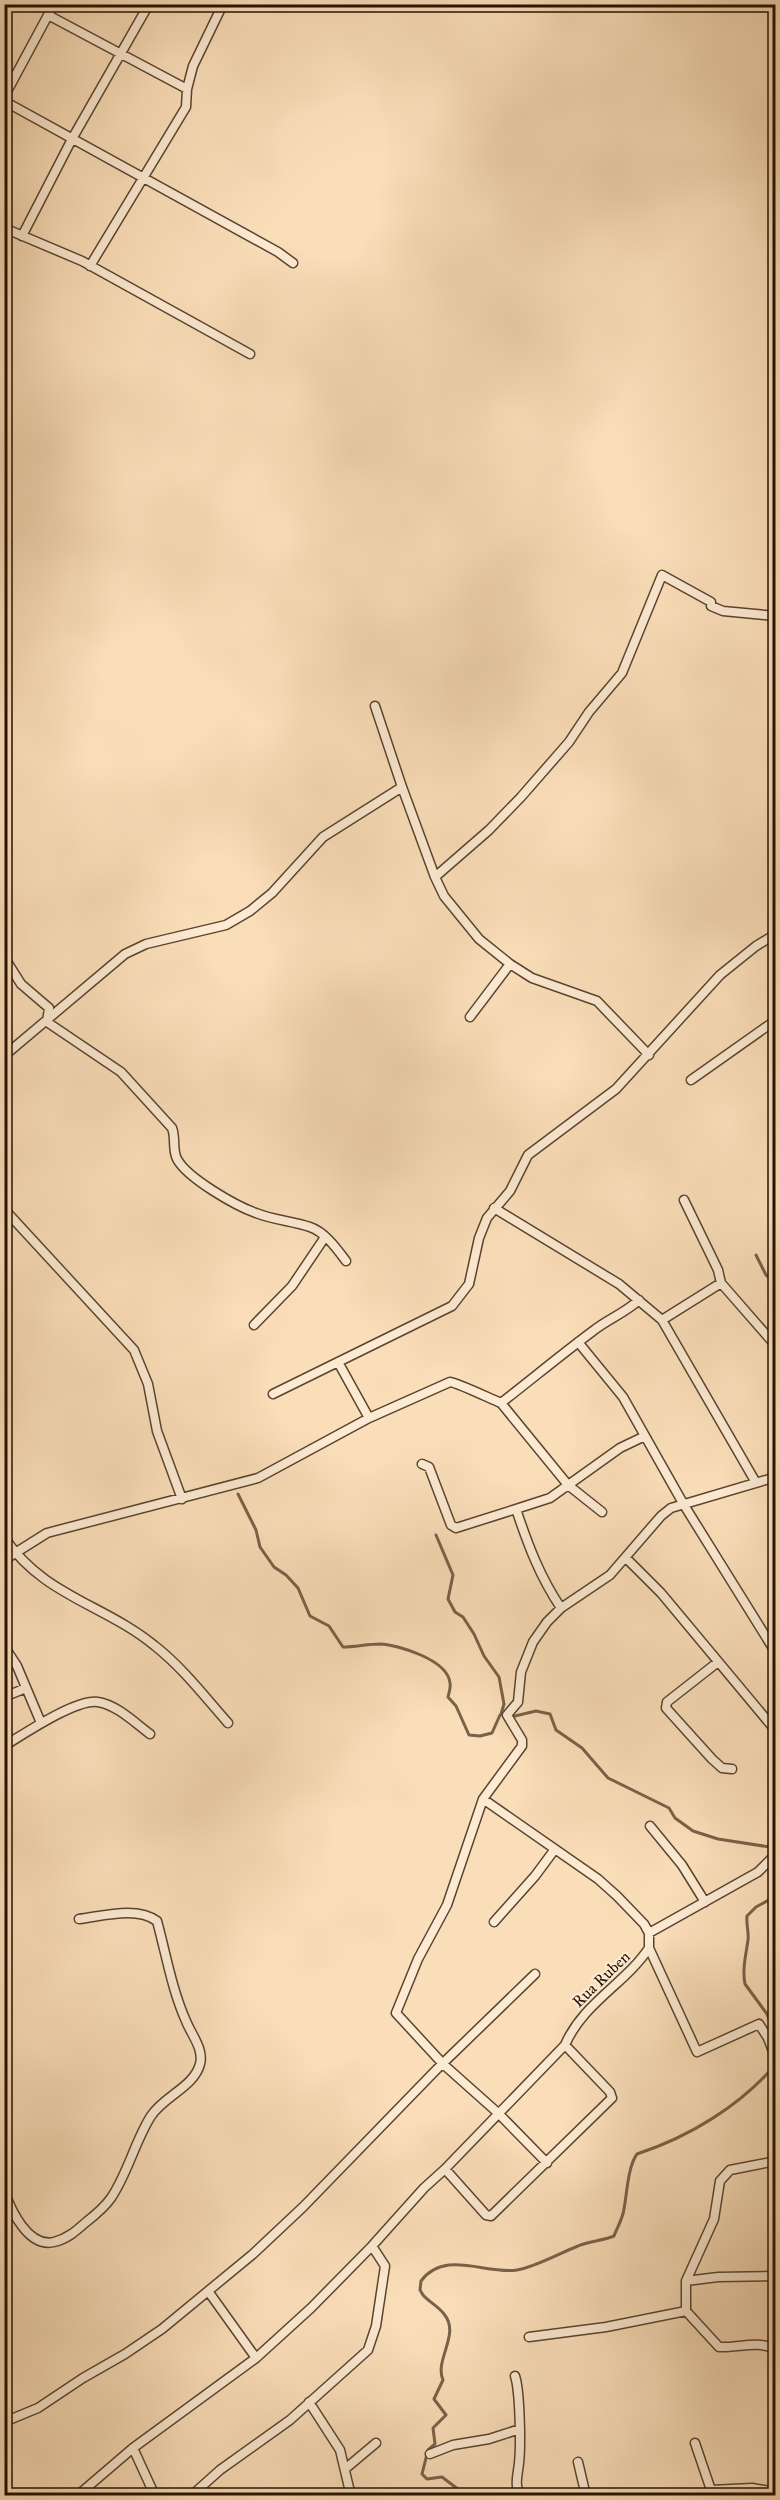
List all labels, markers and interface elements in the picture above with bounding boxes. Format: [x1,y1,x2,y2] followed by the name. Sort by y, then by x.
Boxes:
[568,1947,634,2011] street label: Rua Ruben

